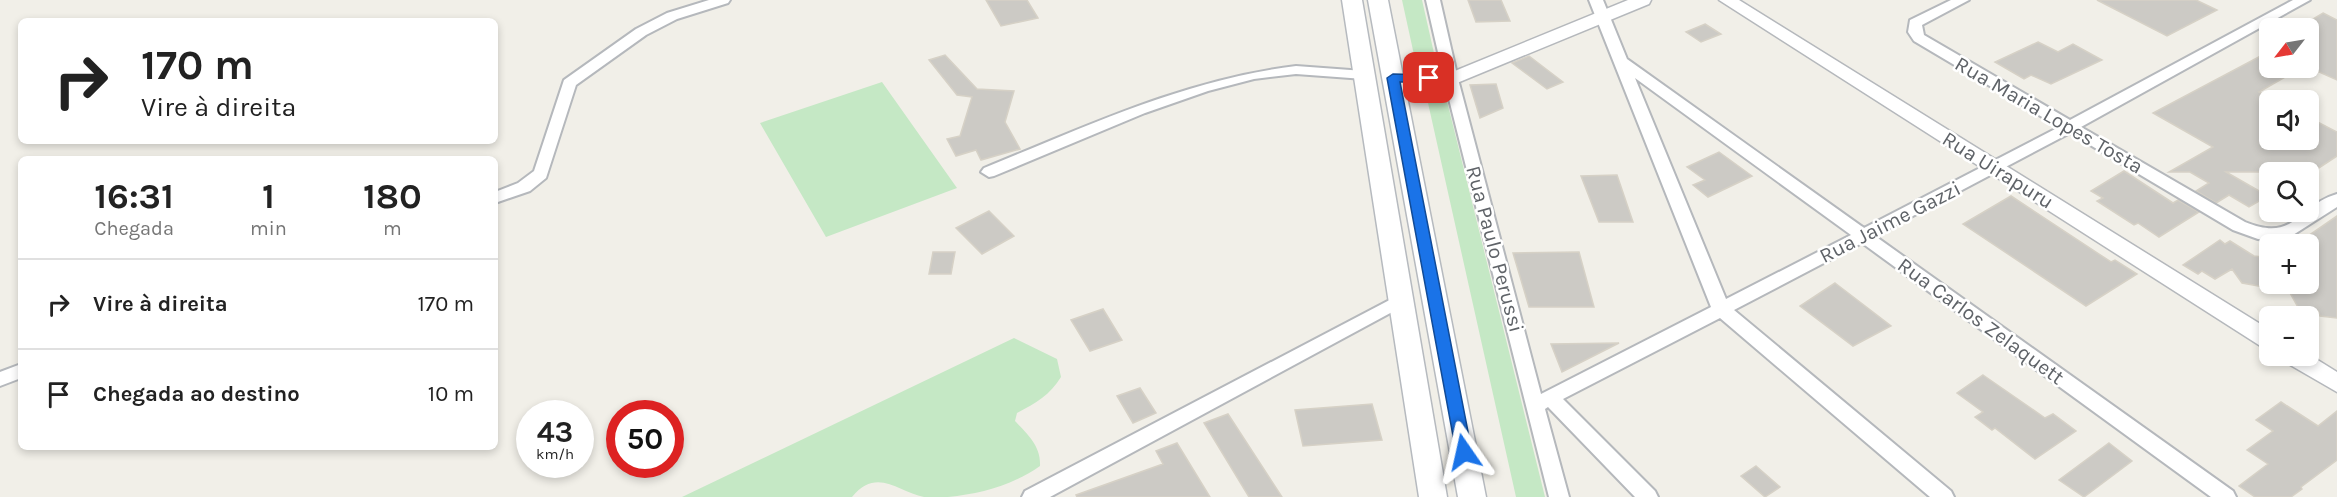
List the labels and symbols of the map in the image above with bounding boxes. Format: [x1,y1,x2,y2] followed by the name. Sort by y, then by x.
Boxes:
[2259,18,2319,78] north arrow
[1951,51,2147,179] street label: Rua Maria Lopes Tosta
[1403,52,1454,103] pin
[1938,126,2058,214] street label: Rua Uirapuru
[1461,163,1529,335] street label: Rua Paulo Perussi
[1815,176,1965,268] street label: Rua Jaime Gazzi
[1893,253,2069,389] street label: Rua Carlos Zelaquett
[606,400,684,478] speed limit sign: 50
[1432,420,1496,484] position arrow

